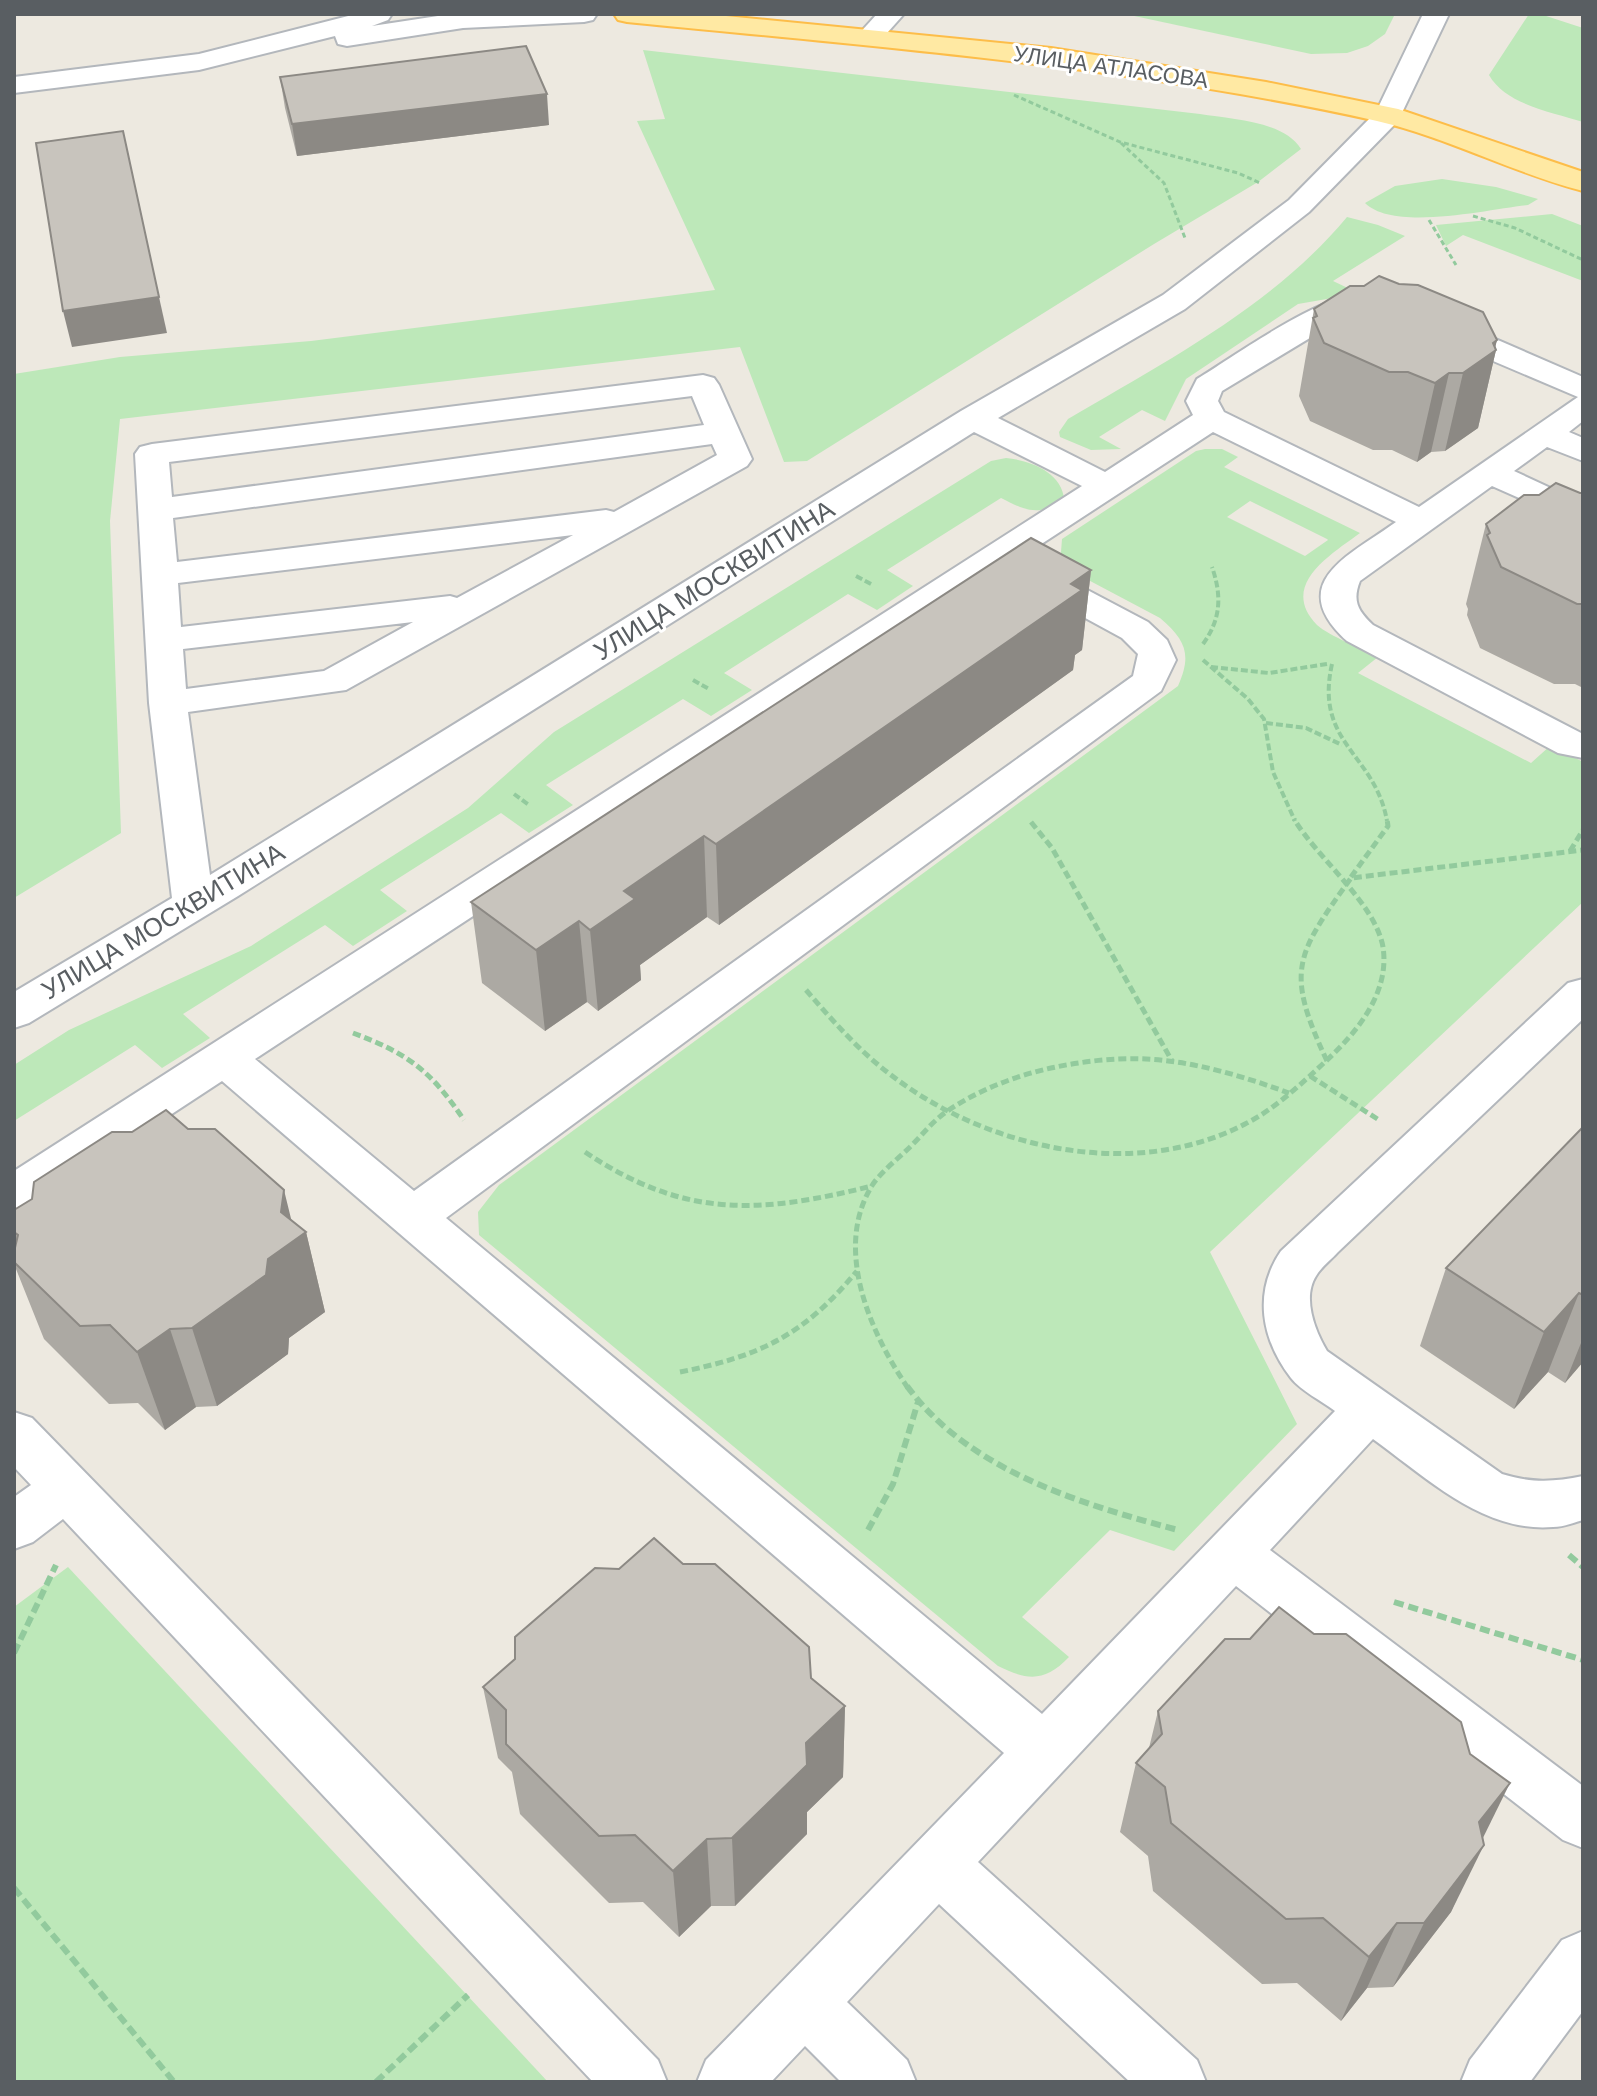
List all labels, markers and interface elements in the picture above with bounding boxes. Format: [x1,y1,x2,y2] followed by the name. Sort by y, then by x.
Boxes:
[1012,41,1210,93] street label: УЛИЦА АТЛАСОВА
[588,493,840,666] street label: УЛИЦА МОСКВИТИНА
[36,836,290,1005] street label: УЛИЦА МОСКВИТИНА

